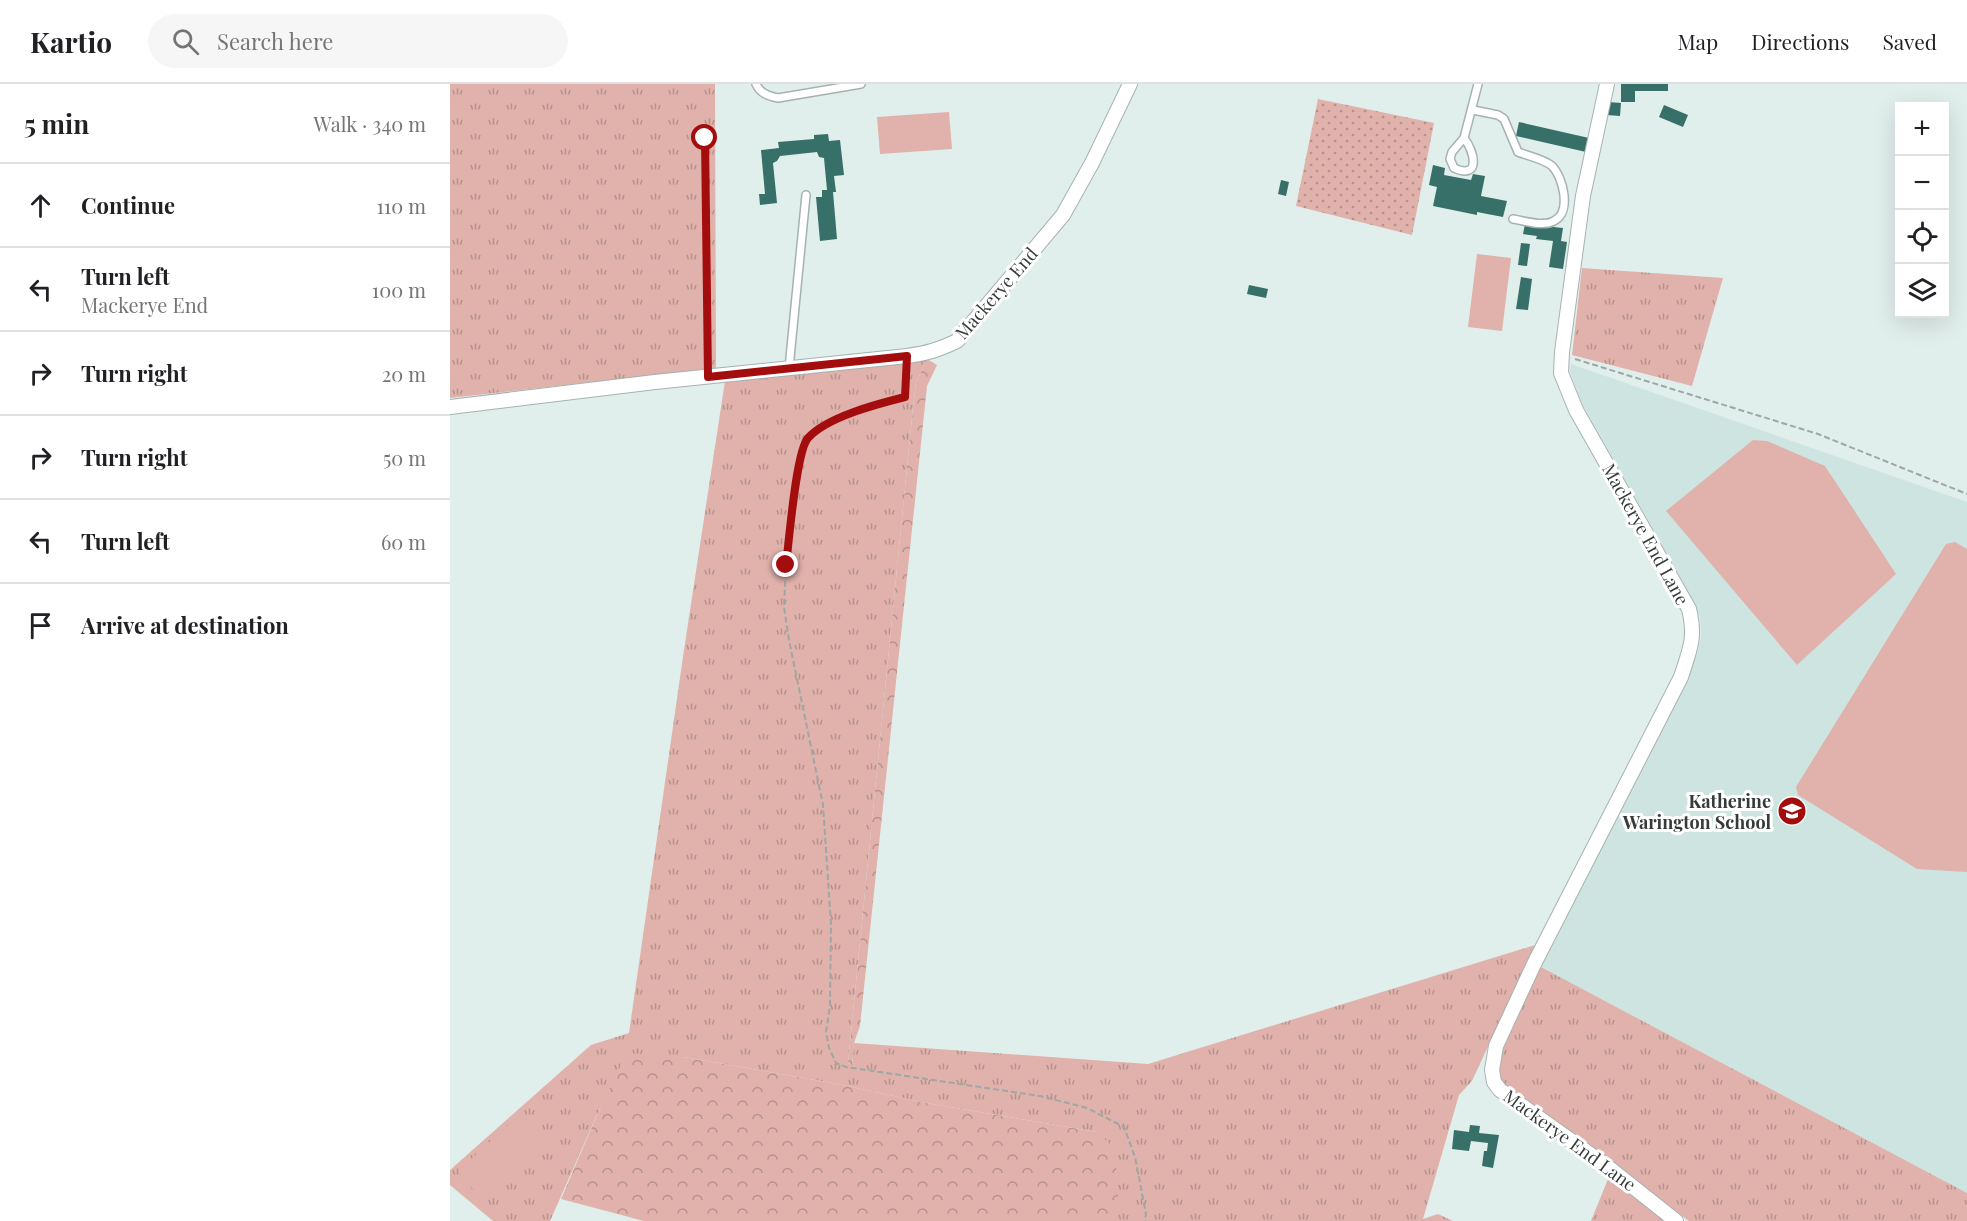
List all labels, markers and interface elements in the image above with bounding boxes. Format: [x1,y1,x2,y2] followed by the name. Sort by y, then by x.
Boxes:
[148,14,568,68] search box
[30,23,112,60] text: Kartio
[169,25,202,58] icon: search
[217,26,333,56] text: Search here
[1677,27,1718,55] text: Map
[1751,27,1849,55] text: Directions
[1882,27,1937,55] text: Saved
[1895,102,1949,318] map controls
[1895,102,1949,156] button: +
[24,106,89,141] text: 5 min
[314,110,426,137] text: Walk · 340 m
[691,124,717,150] route start
[1895,156,1949,210] button: −
[24,189,57,222] icon: ahead
[81,190,175,220] text: Continue
[376,192,426,219] text: 110 m
[1895,210,1949,264] button: locate
[949,242,1043,344] street label: Mackerye End
[81,261,170,291] text: Turn left
[1895,264,1949,318] button: layers
[24,273,57,306] icon: left
[372,276,426,303] text: 100 m
[81,291,208,318] text: Mackerye End
[24,357,57,390] icon: right
[81,358,187,388] text: Turn right
[382,360,426,387] text: 20 m
[24,441,57,474] icon: right
[81,442,187,472] text: Turn right
[383,444,426,471] text: 50 m
[1597,459,1695,609] street label: Mackerye End Lane
[24,525,57,558] icon: left
[81,526,170,556] text: Turn left
[381,528,426,555] text: 60 m
[772,551,798,577] route end
[24,609,57,642] icon: arrive
[81,610,289,640] text: Arrive at destination
[1622,789,1771,834] place label: Katherine Warington School
[1776,795,1808,827] school or university icon: Katherine Warington School
[1499,1084,1641,1196] street label: Mackerye End Lane

